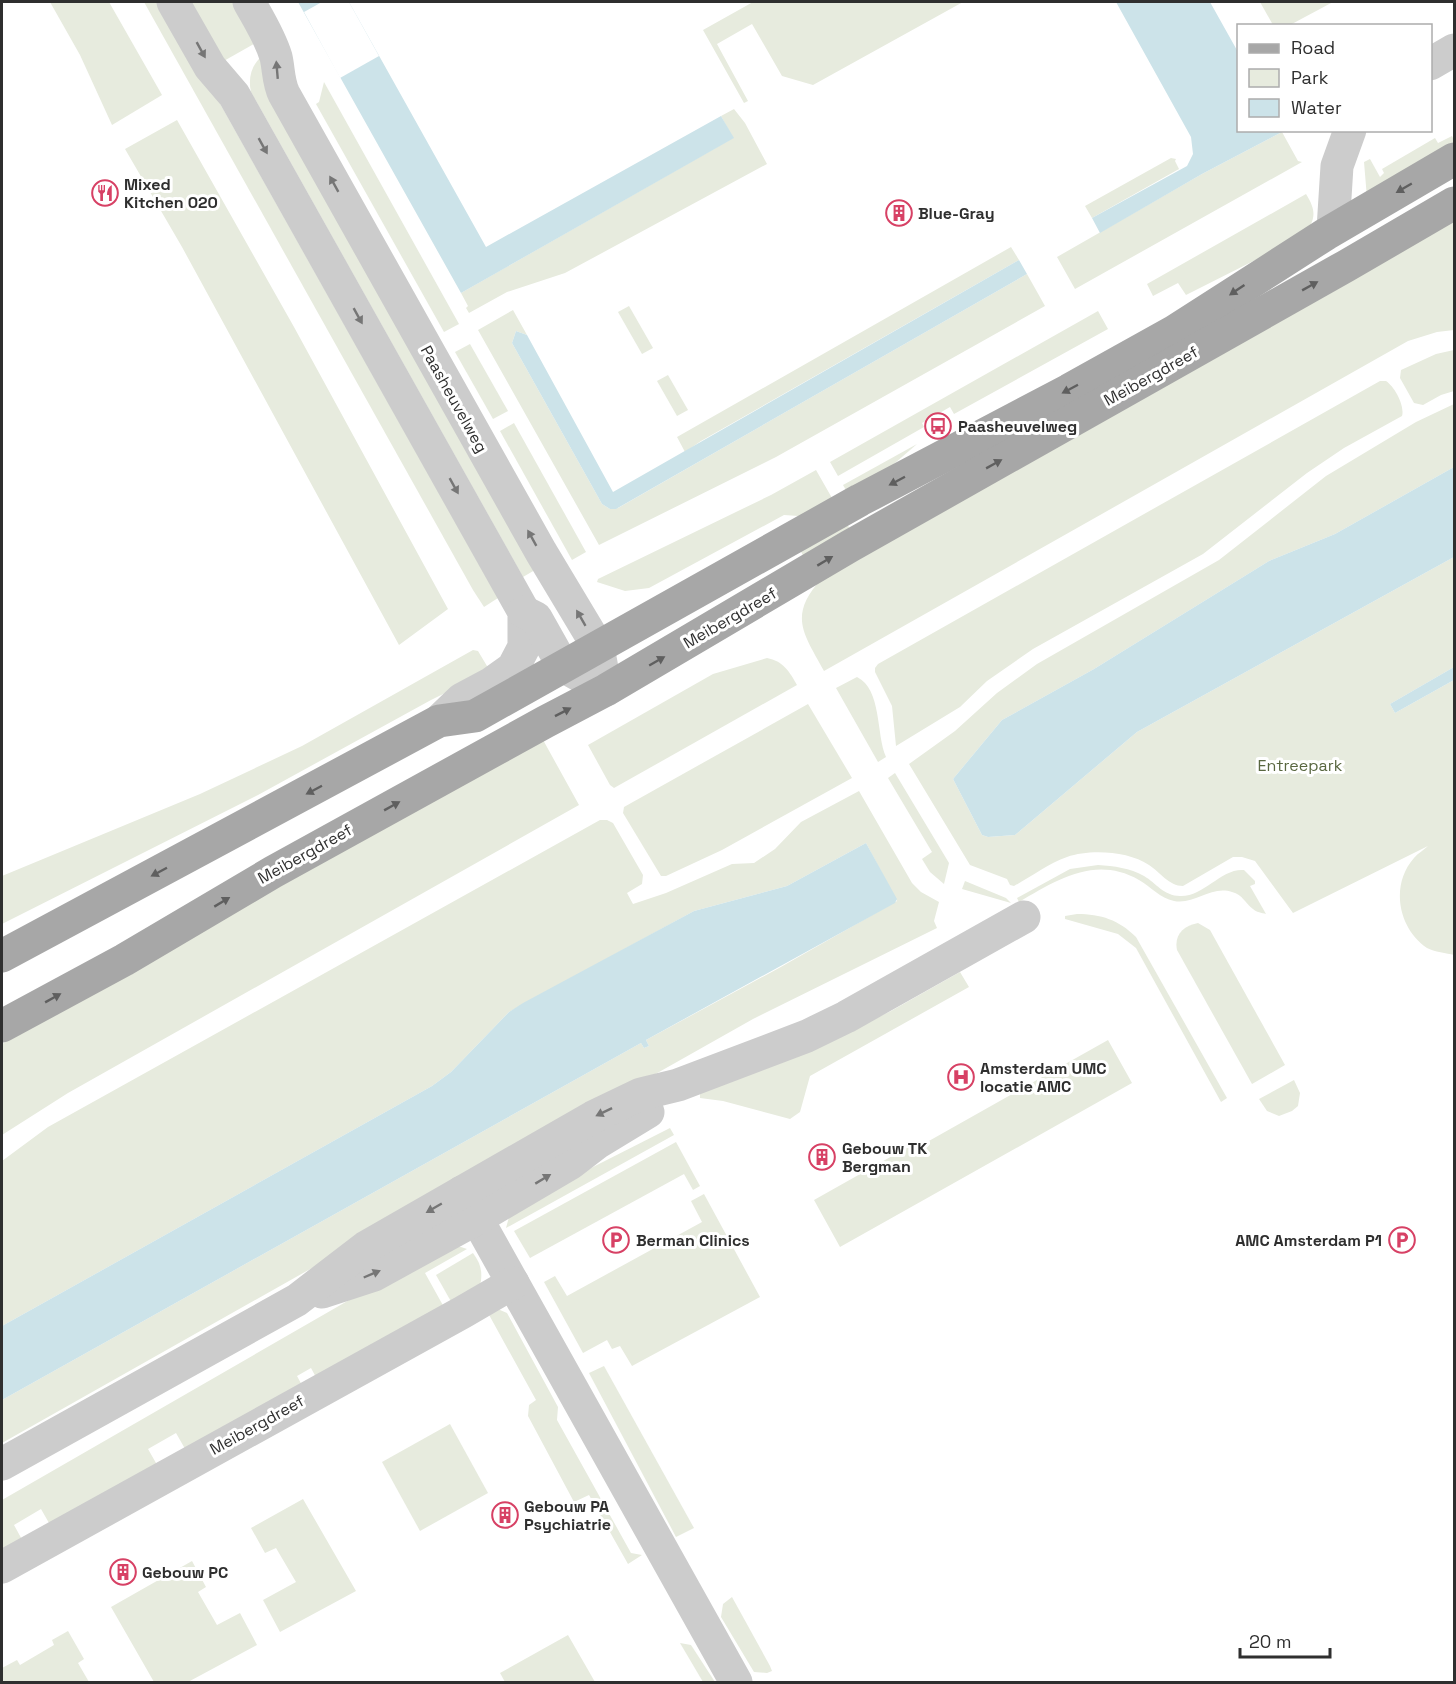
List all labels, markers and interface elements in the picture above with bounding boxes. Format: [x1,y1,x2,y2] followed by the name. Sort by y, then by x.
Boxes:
[1237,24,1432,132] legend
[1291,36,1335,59] text: Road
[195,42,205,59] one-way arrow
[272,61,282,80] one-way arrow
[1291,66,1329,89] text: Park
[1291,96,1342,119] text: Water
[258,138,268,155] one-way arrow
[124,174,218,213] place label: Mixed Kitchen 020
[329,175,339,192] one-way arrow
[90,178,120,208] restaurant icon: Mixed Kitchen 020
[1396,183,1412,194] one-way arrow
[884,198,914,228] building icon: Blue-Gray
[918,203,995,224] place label: Blue-Gray
[1302,281,1318,292] one-way arrow
[1230,284,1246,296] one-way arrow
[353,308,363,325] one-way arrow
[1100,341,1202,411] street label: Meibergdreef
[416,342,492,456] street label: Paasheuvelweg
[1061,384,1078,394] one-way arrow
[923,411,953,441] bus stop icon: Paasheuvelweg
[958,416,1077,437] place label: Paasheuvelweg
[986,459,1003,469] one-way arrow
[889,476,906,485] one-way arrow
[449,478,459,495] one-way arrow
[527,530,538,546] one-way arrow
[817,556,833,567] one-way arrow
[679,583,781,653] street label: Meibergdreef
[576,610,587,626] one-way arrow
[649,655,665,666] one-way arrow
[555,707,572,717] one-way arrow
[1258,755,1343,776] park label: Entreepark
[305,785,322,795] one-way arrow
[384,801,401,811] one-way arrow
[254,819,356,889] street label: Meibergdreef
[151,867,168,877] one-way arrow
[214,897,231,907] one-way arrow
[45,993,62,1003] one-way arrow
[980,1058,1107,1097] place label: Amsterdam UMC locatie AMC
[946,1062,976,1092] hospital icon: Amsterdam UMC locatie AMC
[595,1108,612,1117] one-way arrow
[842,1138,927,1177] place label: Gebouw TK Bergman
[807,1142,837,1172] building icon: Gebouw TK Bergman
[535,1174,551,1185] one-way arrow
[426,1203,442,1214] one-way arrow
[601,1225,631,1255] parking icon: Berman Clinics
[1387,1225,1417,1255] parking icon: AMC Amsterdam P1
[636,1230,750,1251] place label: Berman Clinics
[1235,1230,1382,1251] place label: AMC Amsterdam P1
[364,1269,382,1279] one-way arrow
[206,1390,308,1460] street label: Meibergdreef
[524,1496,611,1535] place label: Gebouw PA Psychiatrie
[490,1500,520,1530] building icon: Gebouw PA Psychiatrie
[108,1557,138,1587] building icon: Gebouw PC
[142,1562,228,1583] place label: Gebouw PC
[1240,1621,1330,1659] scale bar
[1249,1630,1292,1653] text: 20 m

